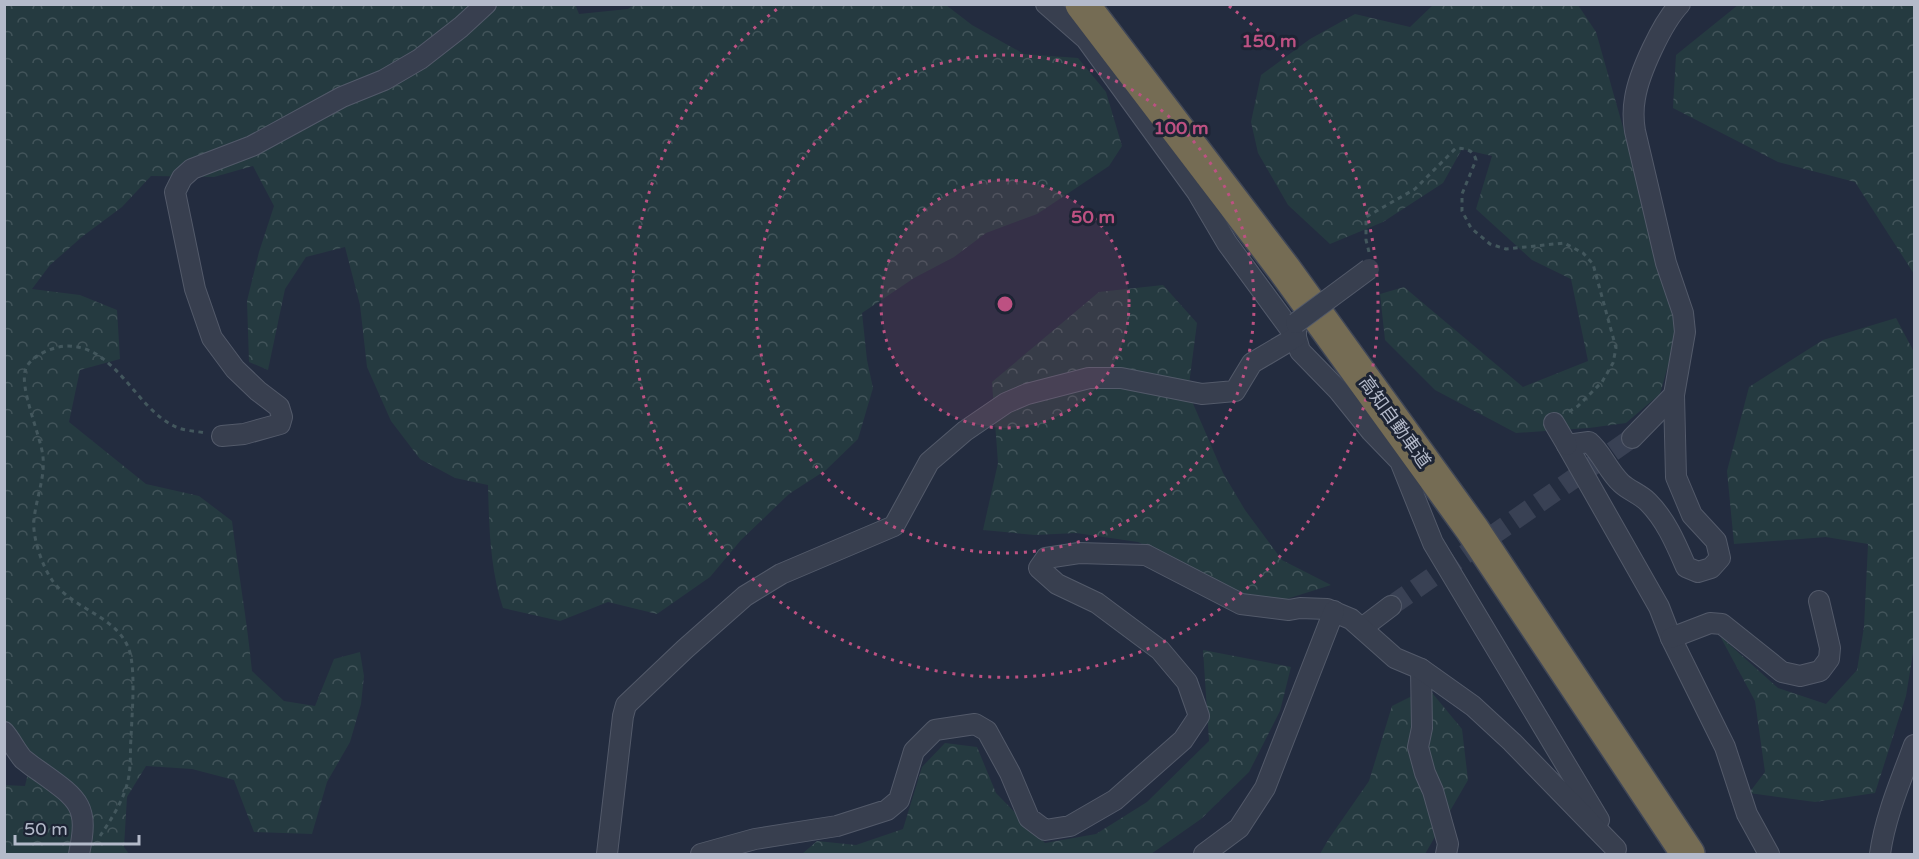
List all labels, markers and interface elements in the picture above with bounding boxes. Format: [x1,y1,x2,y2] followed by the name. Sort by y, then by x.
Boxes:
[1241,30,1297,52] text: 150 m
[1153,117,1209,139] text: 100 m
[1071,206,1115,228] text: 50 m
[995,294,1015,314] centre of rings
[1354,372,1436,472] street label: 高知自動車道
[15,808,140,846] scale bar
[24,818,68,840] text: 50 m

